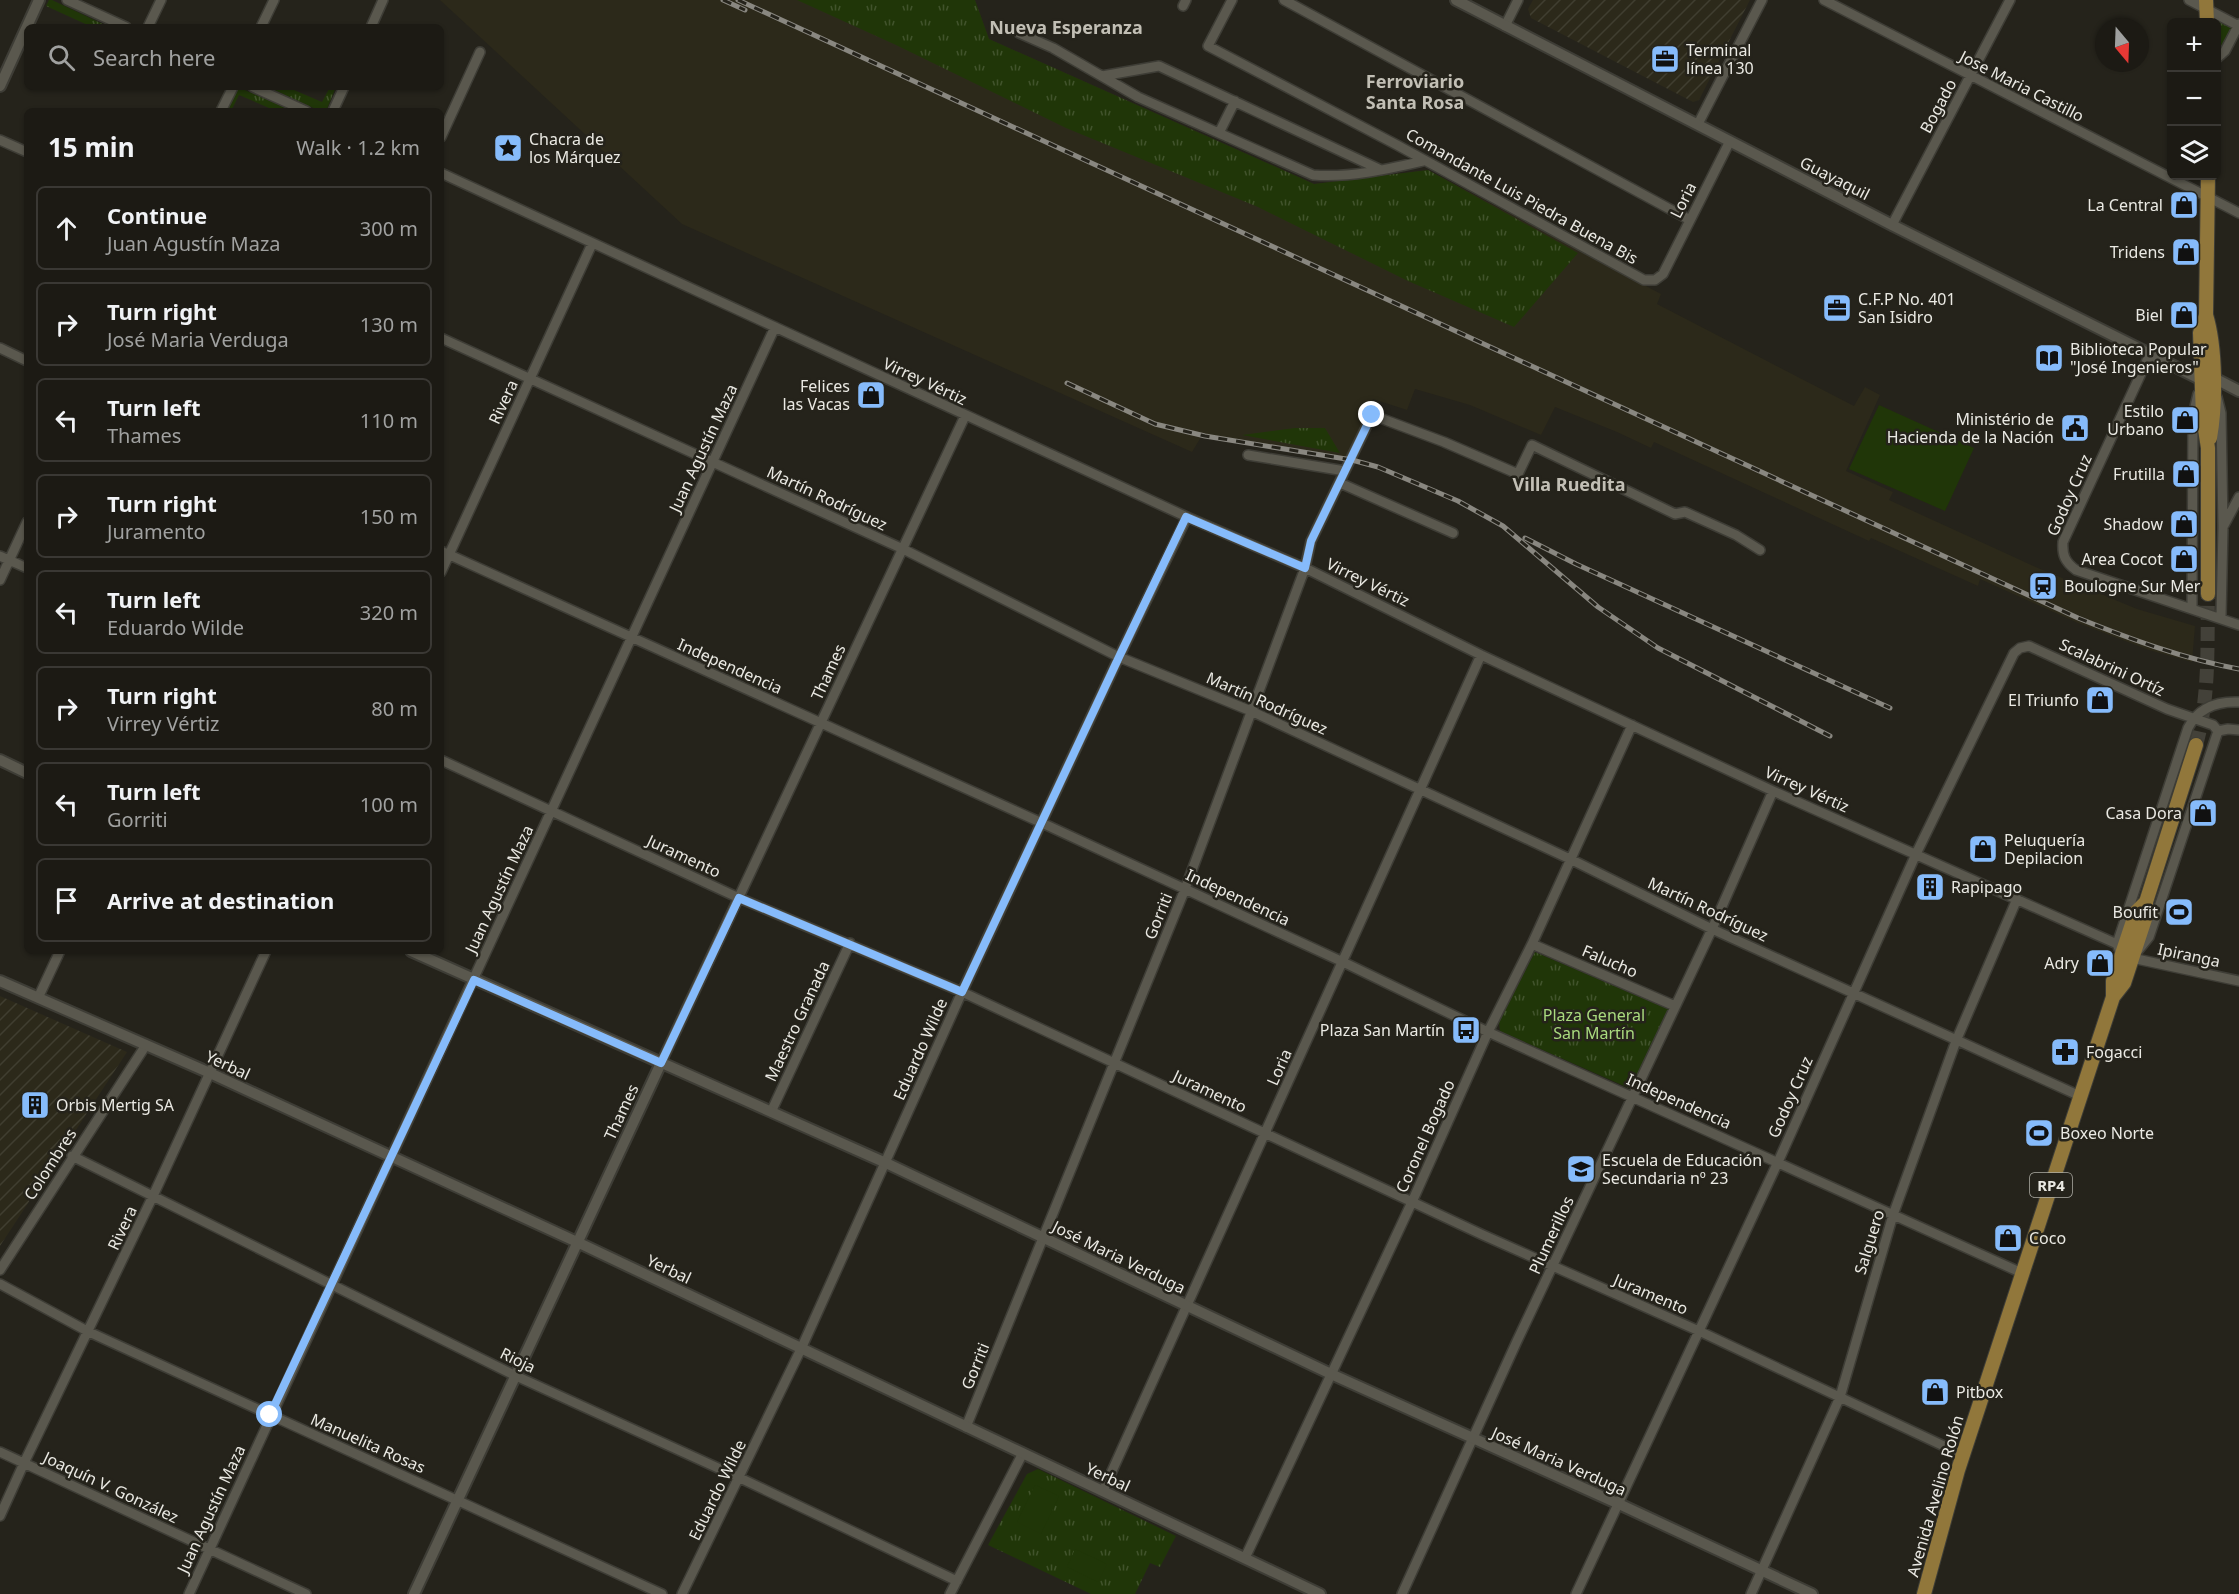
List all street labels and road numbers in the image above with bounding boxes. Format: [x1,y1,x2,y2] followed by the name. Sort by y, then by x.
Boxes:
[1954,44,2088,127] street label: Jose Maria Castillo
[1915,75,1961,137] street label: Bogado
[1402,123,1642,269] street label: Comandante Luis Piedra Buena Bis
[1796,151,1874,205] street label: Guayaquil
[1665,178,1701,222] street label: Loria
[880,352,970,410] street label: Virrey Vértiz
[483,376,523,428] street label: Rivera
[663,380,742,517] street label: Juan Agustín Maza
[2041,451,2097,539] street label: Godoy Cruz
[763,460,891,536] street label: Martín Rodríguez
[1323,552,1413,612] street label: Virrey Vértiz
[674,633,786,699] street label: Independencia
[2056,633,2168,701] street label: Scalabrini Ortíz
[805,640,851,704] street label: Thames
[1203,666,1331,740] street label: Martín Rodríguez
[1761,761,1853,817] street label: Virrey Vértiz
[459,821,538,958] street label: Juan Agustín Maza
[642,829,724,883] street label: Juramento
[1182,863,1294,931] street label: Independencia
[1644,871,1772,947] street label: Martín Rodríguez
[1139,889,1177,943] street label: Gorriti
[2156,938,2222,972] street label: Ipiranga
[1579,939,1641,983] street label: Falucho
[759,957,835,1085] street label: Maestro Granada
[888,994,952,1104] street label: Eduardo Wilde
[202,1045,254,1085] street label: Yerbal
[1261,1045,1297,1089] street label: Loria
[1762,1053,1818,1141] street label: Godoy Cruz
[1168,1064,1250,1118] street label: Juramento
[1623,1068,1735,1134] street label: Independencia
[1390,1076,1460,1196] street label: Coronel Bogado
[598,1080,644,1144] street label: Thames
[19,1124,81,1204] street label: Colombres
[2030,1173,2072,1197] road number: RP4
[1523,1192,1579,1278] street label: Plumerillos
[102,1202,142,1254] street label: Rivera
[1849,1207,1889,1277] street label: Salguero
[1047,1214,1189,1299] street label: José Maria Verduga
[643,1249,695,1289] street label: Yerbal
[1609,1268,1692,1320] street label: Juramento
[956,1339,994,1393] street label: Gorriti
[497,1342,539,1378] street label: Rioja
[307,1408,429,1478] street label: Manuelita Rosas
[1901,1413,1969,1579] street label: Avenida Avelino Rolón
[1486,1421,1630,1501] street label: José Maria Verduga
[683,1436,751,1544] street label: Eduardo Wilde
[171,1441,250,1578] street label: Juan Agustín Maza
[38,1445,182,1528] street label: Joaquín V. González
[1082,1457,1134,1497] street label: Yerbal

